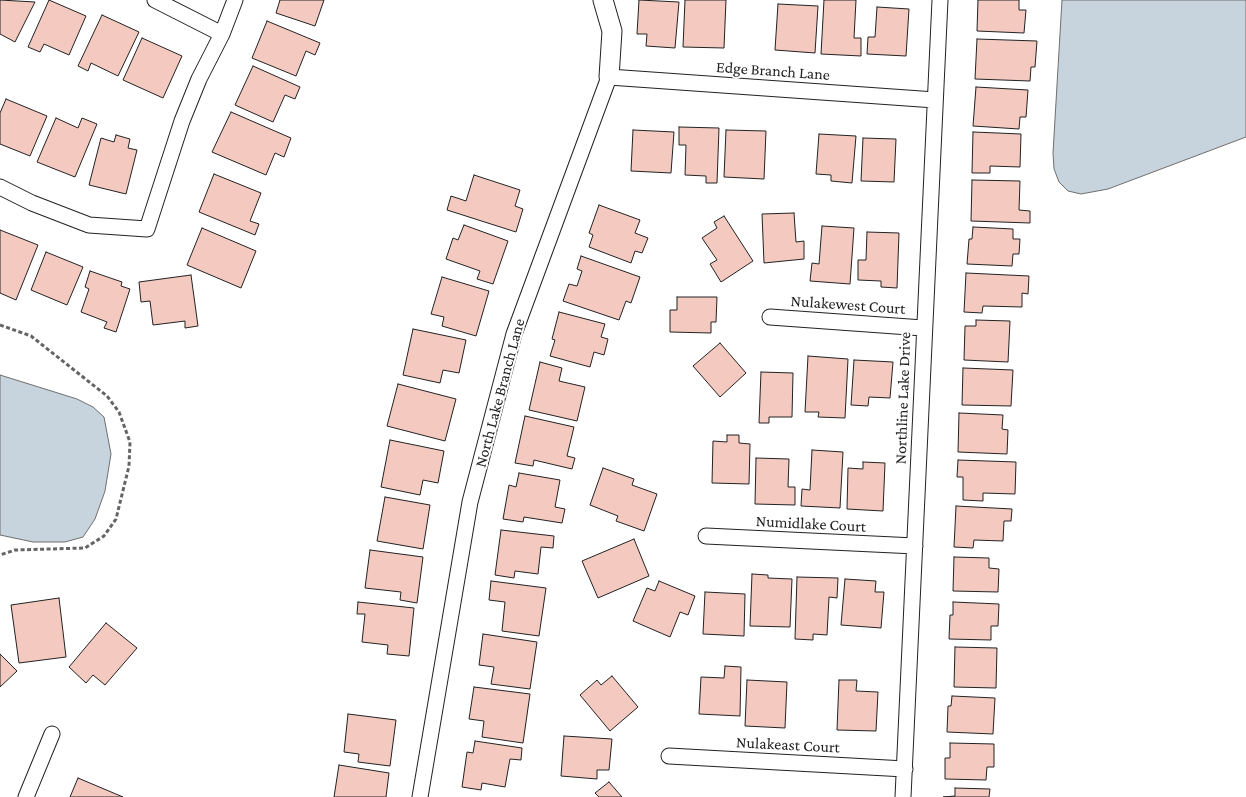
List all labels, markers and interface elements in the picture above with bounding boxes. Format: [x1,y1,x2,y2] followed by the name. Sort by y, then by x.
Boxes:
[715,57,831,85] street label: Edge Branch Lane
[790,291,906,319] street label: Nulakewest Court
[471,317,529,469] street label: North Lake Branch Lane
[891,331,915,465] street label: Northline Lake Drive
[755,512,867,536] street label: Numidlake Court
[736,733,840,757] street label: Nulakeast Court

